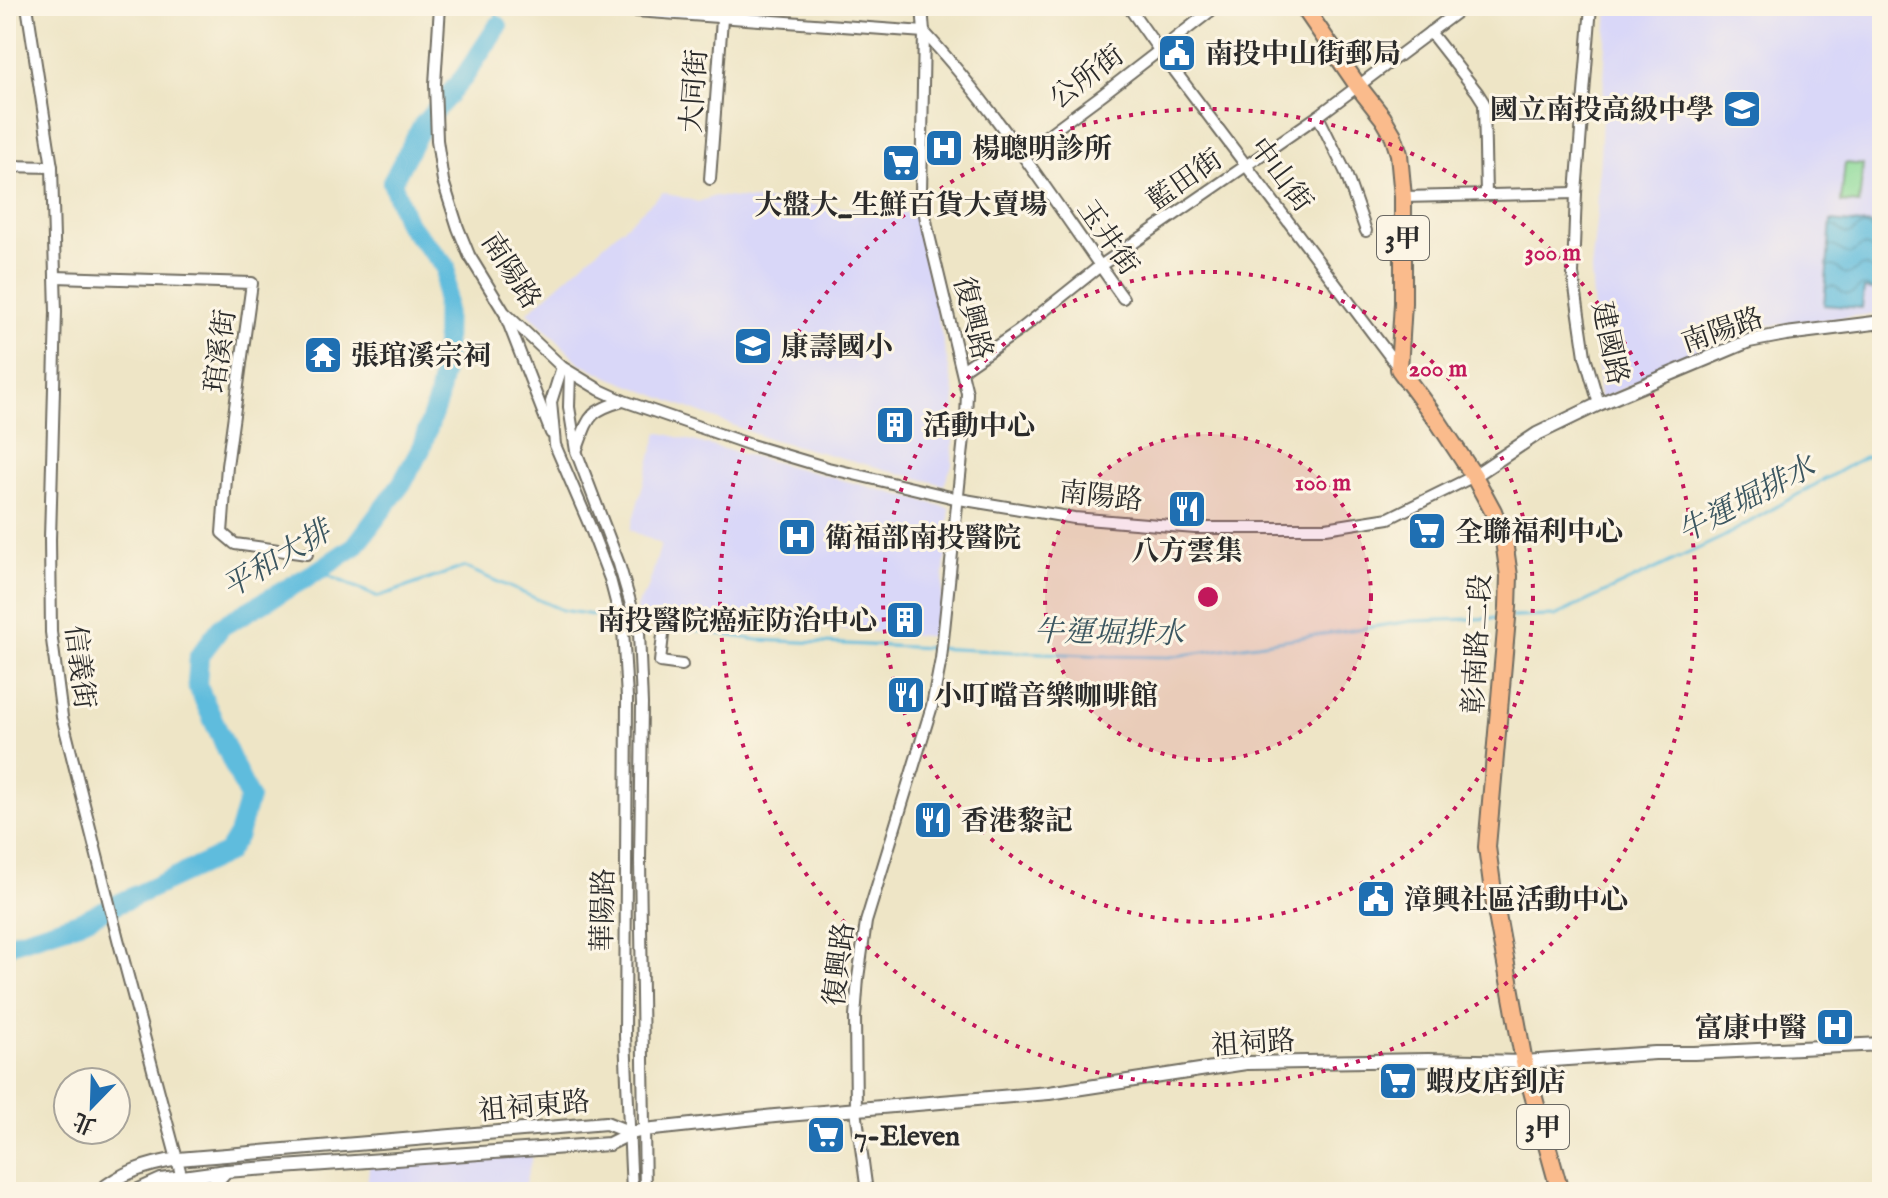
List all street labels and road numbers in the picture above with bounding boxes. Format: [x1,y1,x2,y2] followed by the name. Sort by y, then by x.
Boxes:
[1043,39,1132,117] street label: 公所街
[675,48,716,134] street label: 大同街
[1241,131,1319,220] street label: 中山街
[1141,143,1230,219] street label: 藍田街
[1069,194,1145,283] street label: 玉井街
[1377,216,1429,260] road number: 3甲
[472,227,547,316] street label: 南陽路
[944,274,999,364] street label: 復興路
[1583,299,1634,388] street label: 建國路
[1677,301,1768,362] street label: 南陽路
[198,307,245,395] street label: 琯溪街
[1057,476,1144,519] street label: 南陽路
[1457,573,1500,715] street label: 彰南路二段
[56,623,101,711] street label: 信義街
[586,868,623,952] street label: 華陽路
[818,920,863,1008] street label: 復興路
[1210,1024,1296,1065] street label: 祖祠路
[477,1085,592,1130] street label: 祖祠東路
[1517,1105,1569,1149] road number: 3甲

